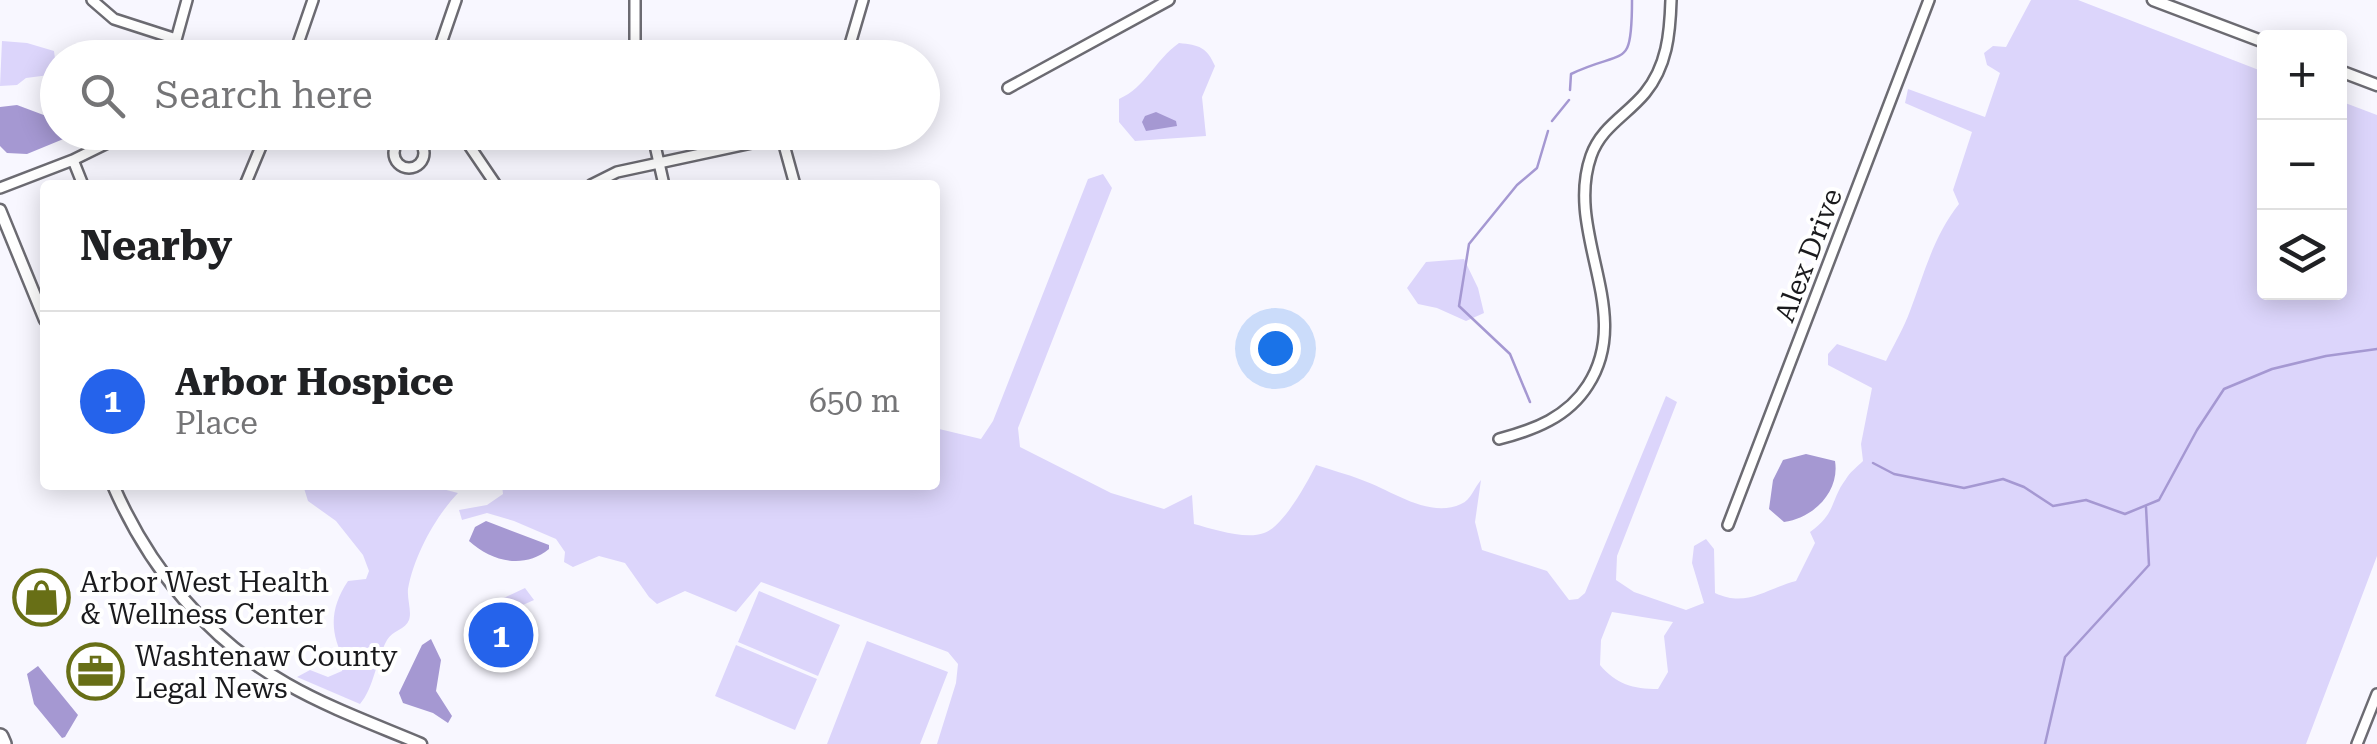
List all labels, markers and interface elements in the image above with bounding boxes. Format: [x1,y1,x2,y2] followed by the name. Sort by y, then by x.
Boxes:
[2257,30,2347,300] map controls
[2257,30,2347,120] button: +
[40,40,940,150] search box
[75,68,130,123] icon: search
[155,73,373,117] text: Search here
[2257,120,2347,210] button: −
[1768,184,1849,326] street label: Alex Drive
[2257,210,2347,300] button: layers
[80,221,232,270] text: Nearby
[1250,323,1301,374] your location
[175,360,454,404] text: Arbor Hospice
[104,382,121,420] text: 1
[809,382,900,420] text: 650 m
[175,404,258,442] text: Place
[80,566,329,631] place label: Arbor West Health & Wellness Center
[11,568,71,628] shop icon: Arbor West Health & Wellness Center
[468,598,534,672] pin: 1
[135,640,398,705] place label: Washtenaw County Legal News
[66,642,126,702] office icon: Washtenaw County Legal News

